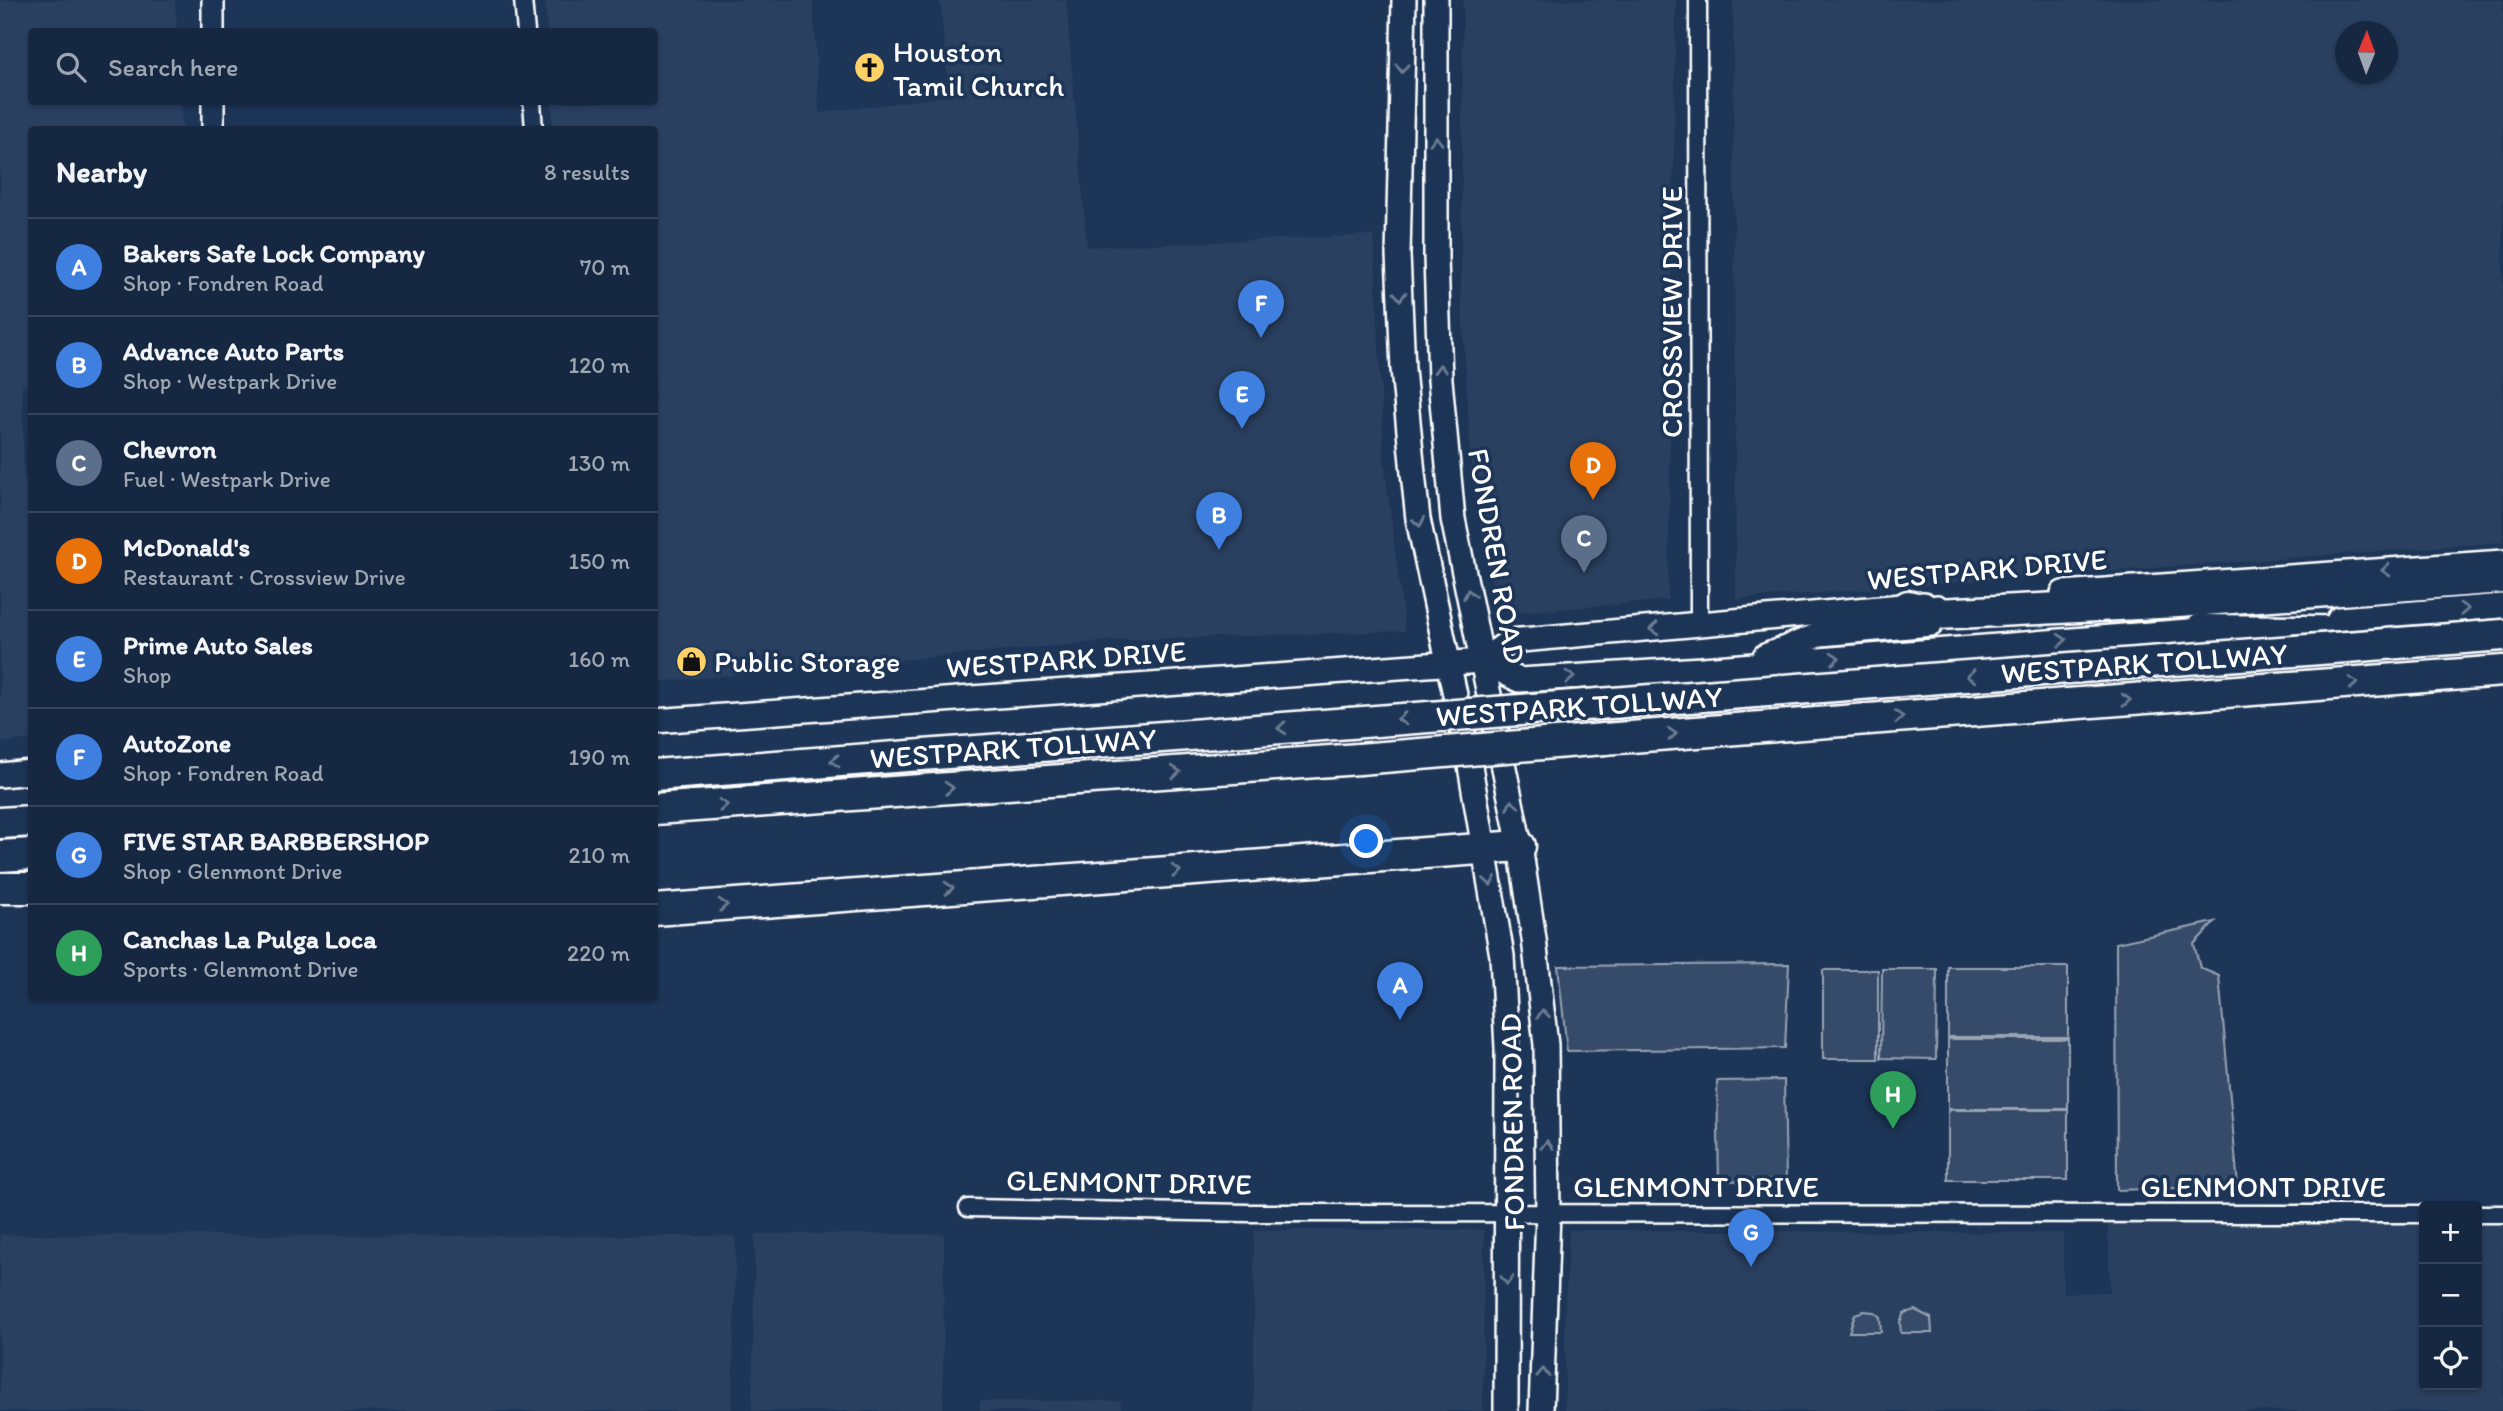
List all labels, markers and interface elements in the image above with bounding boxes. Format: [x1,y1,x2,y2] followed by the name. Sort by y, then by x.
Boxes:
[2335,21,2398,84] north arrow
[28,28,658,105] search box
[893,33,1064,104] place label: Houston Tamil Church
[52,48,90,86] icon: search
[108,51,238,83] text: Search here
[853,51,887,85] church icon: Houston Tamil Church
[1395,63,1410,74] one-way arrow
[1428,136,1444,146] one-way arrow
[56,153,147,190] text: Nearby
[544,158,630,186] text: 8 results
[1653,186,1690,438] street label: CROSSVIEW DRIVE
[123,237,425,269] text: Bakers Safe Lock Company
[72,253,86,281] text: A
[580,253,630,281] text: 70 m
[123,269,324,297] text: Shop · Fondren Road
[1238,280,1284,338] pin: F
[1393,290,1408,301] one-way arrow
[123,335,344,367] text: Advance Auto Parts
[72,351,86,379] text: B
[569,351,630,379] text: 120 m
[1432,363,1447,374] one-way arrow
[123,367,337,395] text: Shop · Westpark Drive
[1219,371,1265,429] pin: E
[123,433,216,465] text: Chevron
[1570,442,1616,500] pin: D
[1460,445,1534,667] street label: FONDREN ROAD
[72,449,86,477] text: C
[568,449,630,477] text: 130 m
[123,465,331,493] text: Fuel · Westpark Drive
[1196,492,1242,550] pin: B
[1561,515,1607,573] pin: C
[1411,516,1426,528] one-way arrow
[123,531,250,563] text: McDonald's
[1866,540,2108,598] street label: WESTPARK DRIVE
[71,547,87,575] text: D
[569,547,630,575] text: 150 m
[2380,562,2391,577] one-way arrow
[123,563,406,591] text: Restaurant · Crossview Drive
[1462,588,1477,600] one-way arrow
[2458,602,2469,617] one-way arrow
[1648,621,1659,636] one-way arrow
[123,629,313,661] text: Prime Auto Sales
[945,632,1187,686] street label: WESTPARK DRIVE
[2056,633,2067,648] one-way arrow
[1999,635,2289,691] street label: WESTPARK TOLLWAY
[714,643,900,680] place label: Public Storage
[674,644,708,678] shop icon: Public Storage
[73,645,85,673] text: E
[568,645,630,673] text: 160 m
[1830,651,1841,666] one-way arrow
[123,661,171,689] text: Shop
[1965,668,1976,683] one-way arrow
[1565,670,1576,685] one-way arrow
[2348,676,2359,691] one-way arrow
[1434,678,1724,734] street label: WESTPARK TOLLWAY
[2121,693,2132,708] one-way arrow
[1894,710,1905,725] one-way arrow
[1396,712,1407,727] one-way arrow
[868,720,1158,776] street label: WESTPARK TOLLWAY
[1276,721,1287,736] one-way arrow
[123,727,231,759] text: AutoZone
[1667,727,1678,742] one-way arrow
[73,743,85,771] text: F
[569,743,630,771] text: 190 m
[829,754,840,769] one-way arrow
[123,759,324,787] text: Shop · Fondren Road
[1171,765,1182,780] one-way arrow
[944,781,955,796] one-way arrow
[717,797,728,812] one-way arrow
[1505,799,1520,811] one-way arrow
[1349,824,1383,858] your location
[123,825,429,857] text: FIVE STAR BARBBERSHOP
[71,841,87,869] text: G
[569,841,630,869] text: 210 m
[123,857,343,885] text: Shop · Glenmont Drive
[1171,864,1182,879] one-way arrow
[1482,875,1497,887] one-way arrow
[944,881,955,896] one-way arrow
[717,898,728,913] one-way arrow
[123,923,377,955] text: Canchas La Pulga Loca
[71,939,87,967] text: H
[567,939,630,967] text: 220 m
[123,955,359,983] text: Sports · Glenmont Drive
[1377,962,1423,1020] pin: A
[1535,1008,1550,1020] one-way arrow
[1492,1013,1532,1231] street label: FONDREN ROAD
[1870,1071,1916,1129] pin: H
[1539,1139,1555,1150] one-way arrow
[1006,1161,1252,1203] street label: GLENMONT DRIVE
[1573,1168,1819,1205] street label: GLENMONT DRIVE
[2140,1168,2386,1205] street label: GLENMONT DRIVE
[2419,1201,2482,1390] map controls
[2419,1201,2482,1264] button: +
[1728,1209,1774,1267] pin: G
[2419,1264,2482,1327] button: −
[1499,1275,1514,1286] one-way arrow
[2419,1327,2482,1390] button: locate
[1535,1368,1550,1379] one-way arrow

